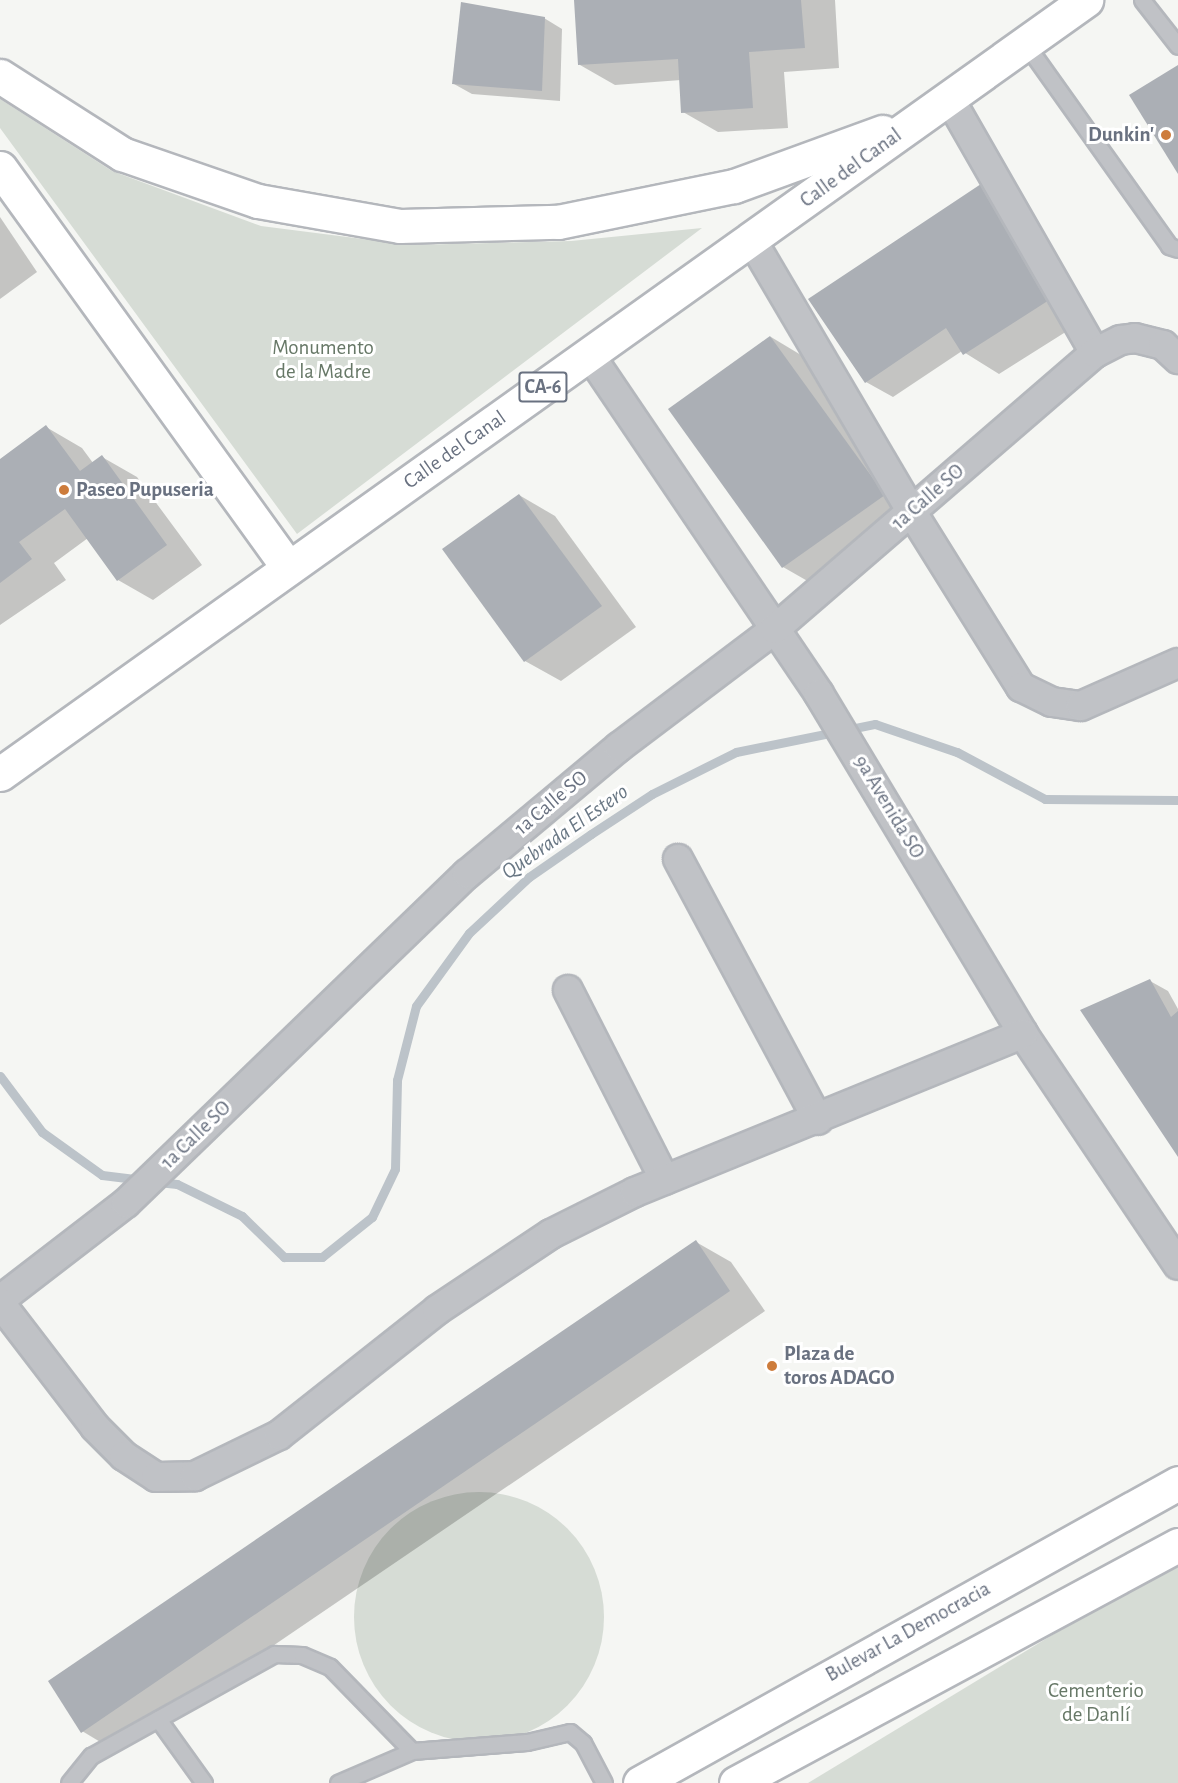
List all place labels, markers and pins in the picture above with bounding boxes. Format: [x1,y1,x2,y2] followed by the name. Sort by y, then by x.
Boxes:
[1088,122,1154,148] place label: Dunkin'
[1159,128,1173,142] marker: Dunkin'
[76,477,214,503] place label: Paseo Pupuseria
[57,483,71,497] marker: Paseo Pupuseria
[784,1341,894,1391] place label: Plaza de toros ADAGO
[765,1359,779,1373] marker: Plaza de toros ADAGO

